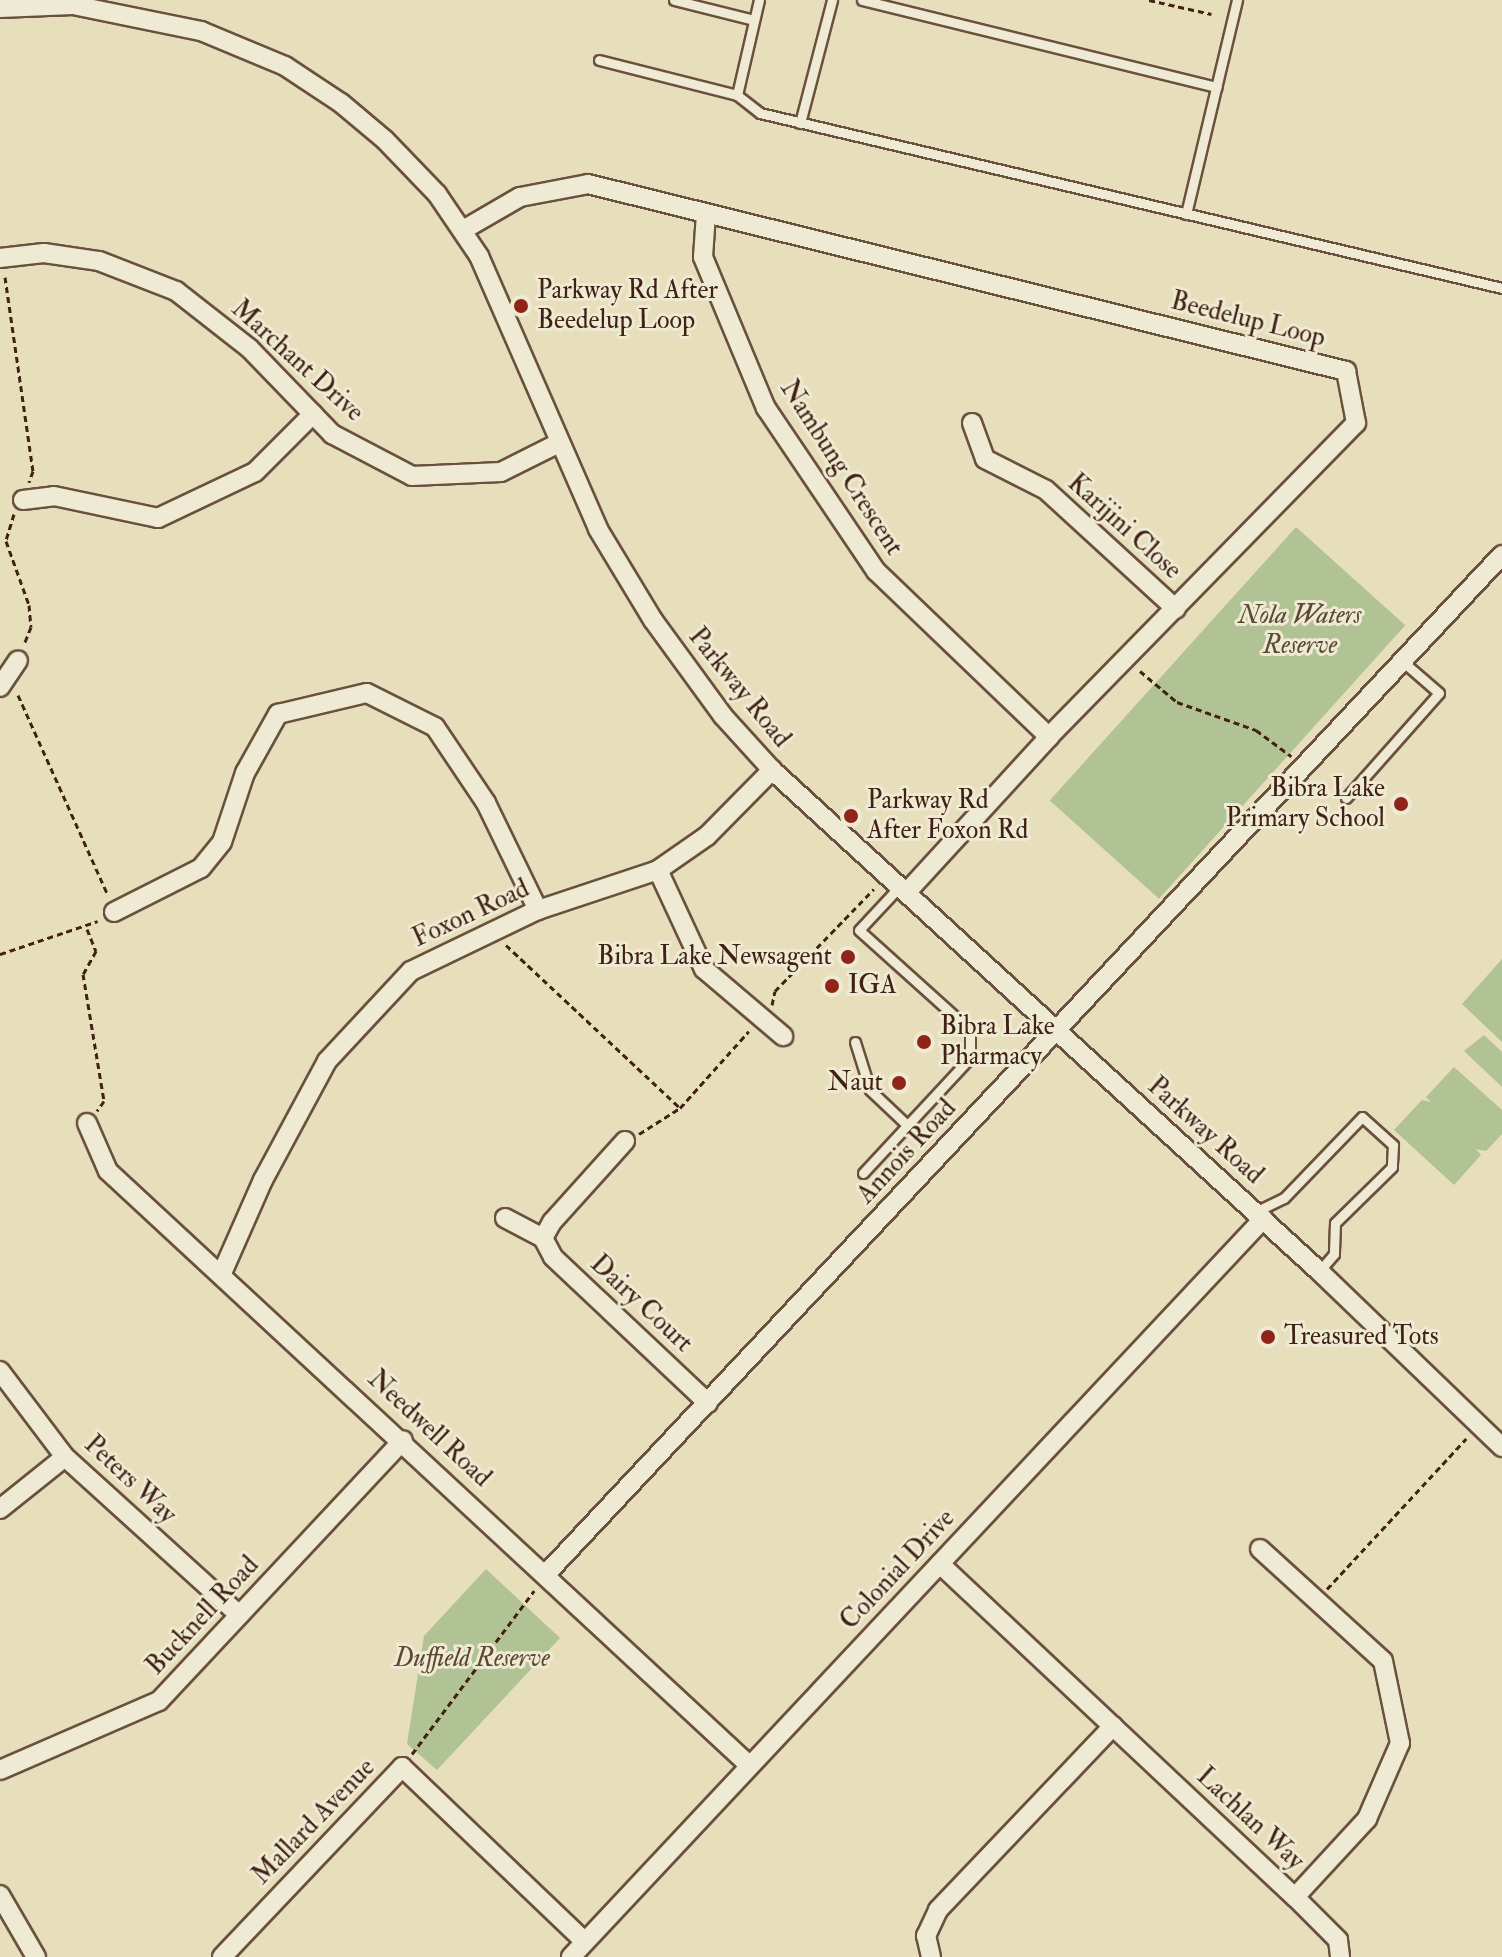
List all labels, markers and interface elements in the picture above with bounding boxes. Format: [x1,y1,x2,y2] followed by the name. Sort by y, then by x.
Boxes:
[537,275,718,336] place label: Parkway Rd After Beedelup Loop
[1167,286,1329,354] street label: Beedelup Loop
[225,294,369,428] street label: Marchant Drive
[512,297,530,315] marker: Parkway Rd After Beedelup Loop
[773,375,909,561] street label: Nambung Crescent
[1061,468,1187,586] street label: Karijini Close
[1239,600,1361,662] park label: Nola Waters Reserve
[681,622,797,754] street label: Parkway Road
[1226,773,1385,834] place label: Bibra Lake Primary School
[867,785,1028,846] place label: Parkway Rd After Foxon Rd
[1392,795,1410,813] marker: Bibra Lake Primary School
[842,807,860,825] marker: Parkway Rd After Foxon Rd
[408,873,534,955] street label: Foxon Road
[597,941,832,973] place label: Bibra Lake Newsagent
[839,948,857,966] marker: Bibra Lake Newsagent
[848,970,897,1002] place label: IGA
[823,977,841,995] marker: IGA
[940,1011,1055,1072] place label: Bibra Lake Pharmacy
[915,1033,933,1051] marker: Bibra Lake Pharmacy
[828,1067,883,1099] place label: Naut
[1141,1071,1269,1191] street label: Parkway Road
[890,1074,908,1092] marker: Naut
[851,1093,963,1211] street label: Annois Road
[583,1249,699,1359] street label: Dairy Court
[1284,1321,1439,1353] place label: Treasured Tots
[1259,1328,1277,1346] marker: Treasured Tots
[361,1364,497,1494] street label: Needwell Road
[77,1429,183,1531] street label: Peters Way
[834,1503,962,1637] street label: Colonial Drive
[140,1550,266,1682] street label: Bucknell Road
[394,1643,550,1675] park label: Duffield Reserve
[246,1753,382,1891] street label: Mallard Avenue
[1190,1761,1310,1877] street label: Lachlan Way

